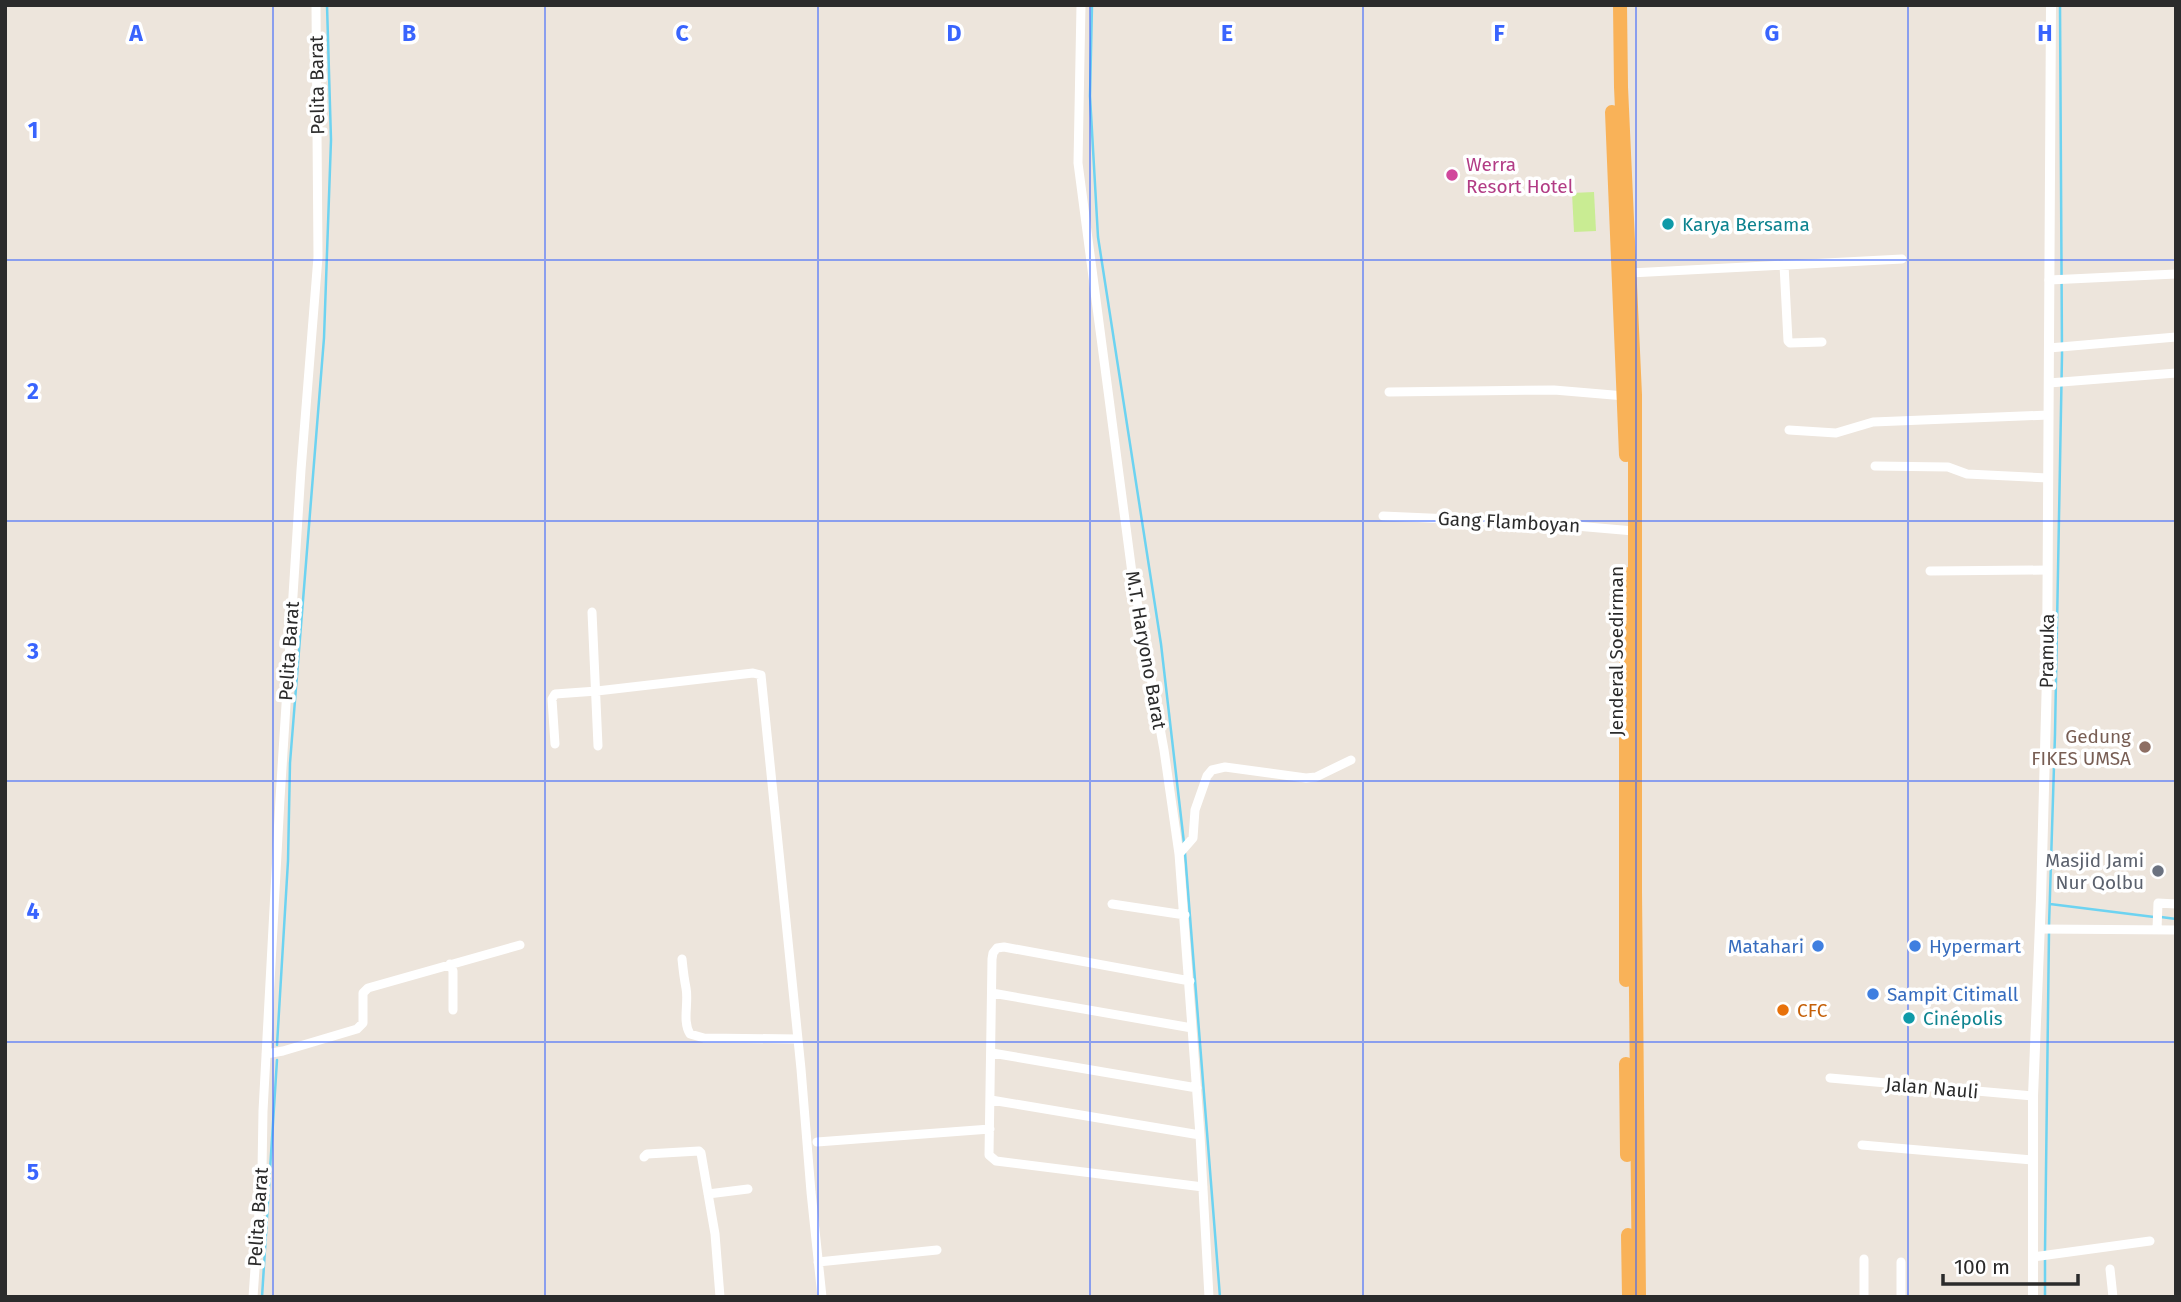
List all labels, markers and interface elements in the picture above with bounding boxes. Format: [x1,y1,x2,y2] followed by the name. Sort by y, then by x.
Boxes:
[128,19,143,47] text: A
[402,19,416,47] text: B
[675,19,689,47] text: C
[947,19,962,47] text: D
[1221,19,1233,47] text: E
[1493,19,1505,47] text: F
[1765,19,1779,47] text: G
[2037,19,2053,47] text: H
[305,35,329,135] street label: Pelita Barat
[28,116,38,144] text: 1
[1466,153,1574,198] place label: Werra Resort Hotel
[1444,167,1460,183] marker: Werra Resort Hotel
[1682,213,1810,236] place label: Karya Bersama
[1660,216,1676,232] marker: Karya Bersama
[27,377,39,405] text: 2
[1437,507,1581,537] street label: Gang Flamboyan
[1605,566,1628,736] street label: Jenderal Soedirman
[1121,569,1171,731] street label: M.T. Haryono Barat
[274,600,304,701] street label: Pelita Barat
[2035,613,2059,689] street label: Pramuka
[26,637,39,665] text: 3
[2031,725,2131,770] place label: Gedung FIKES UMSA
[2137,739,2153,755] marker: Gedung FIKES UMSA
[2045,849,2144,894] place label: Masjid Jami Nur Qolbu
[2150,863,2166,879] marker: Masjid Jami Nur Qolbu
[27,897,40,925] text: 4
[1728,935,1804,958] place label: Matahari
[1929,935,2021,958] place label: Hypermart
[1810,938,1826,954] marker: Matahari
[1907,938,1923,954] marker: Hypermart
[1887,983,2019,1006] place label: Sampit Citimall
[1865,986,1881,1002] marker: Sampit Citimall
[1797,999,1828,1022] place label: CFC
[1775,1002,1791,1018] marker: CFC
[1923,1007,2003,1030] place label: Cinépolis
[1901,1010,1917,1026] marker: Cinépolis
[1885,1072,1979,1104] street label: Jalan Nauli
[27,1158,39,1186] text: 5
[243,1166,273,1267] street label: Pelita Barat
[1943,1242,2078,1286] scale bar
[1954,1254,2010,1280] text: 100 m

